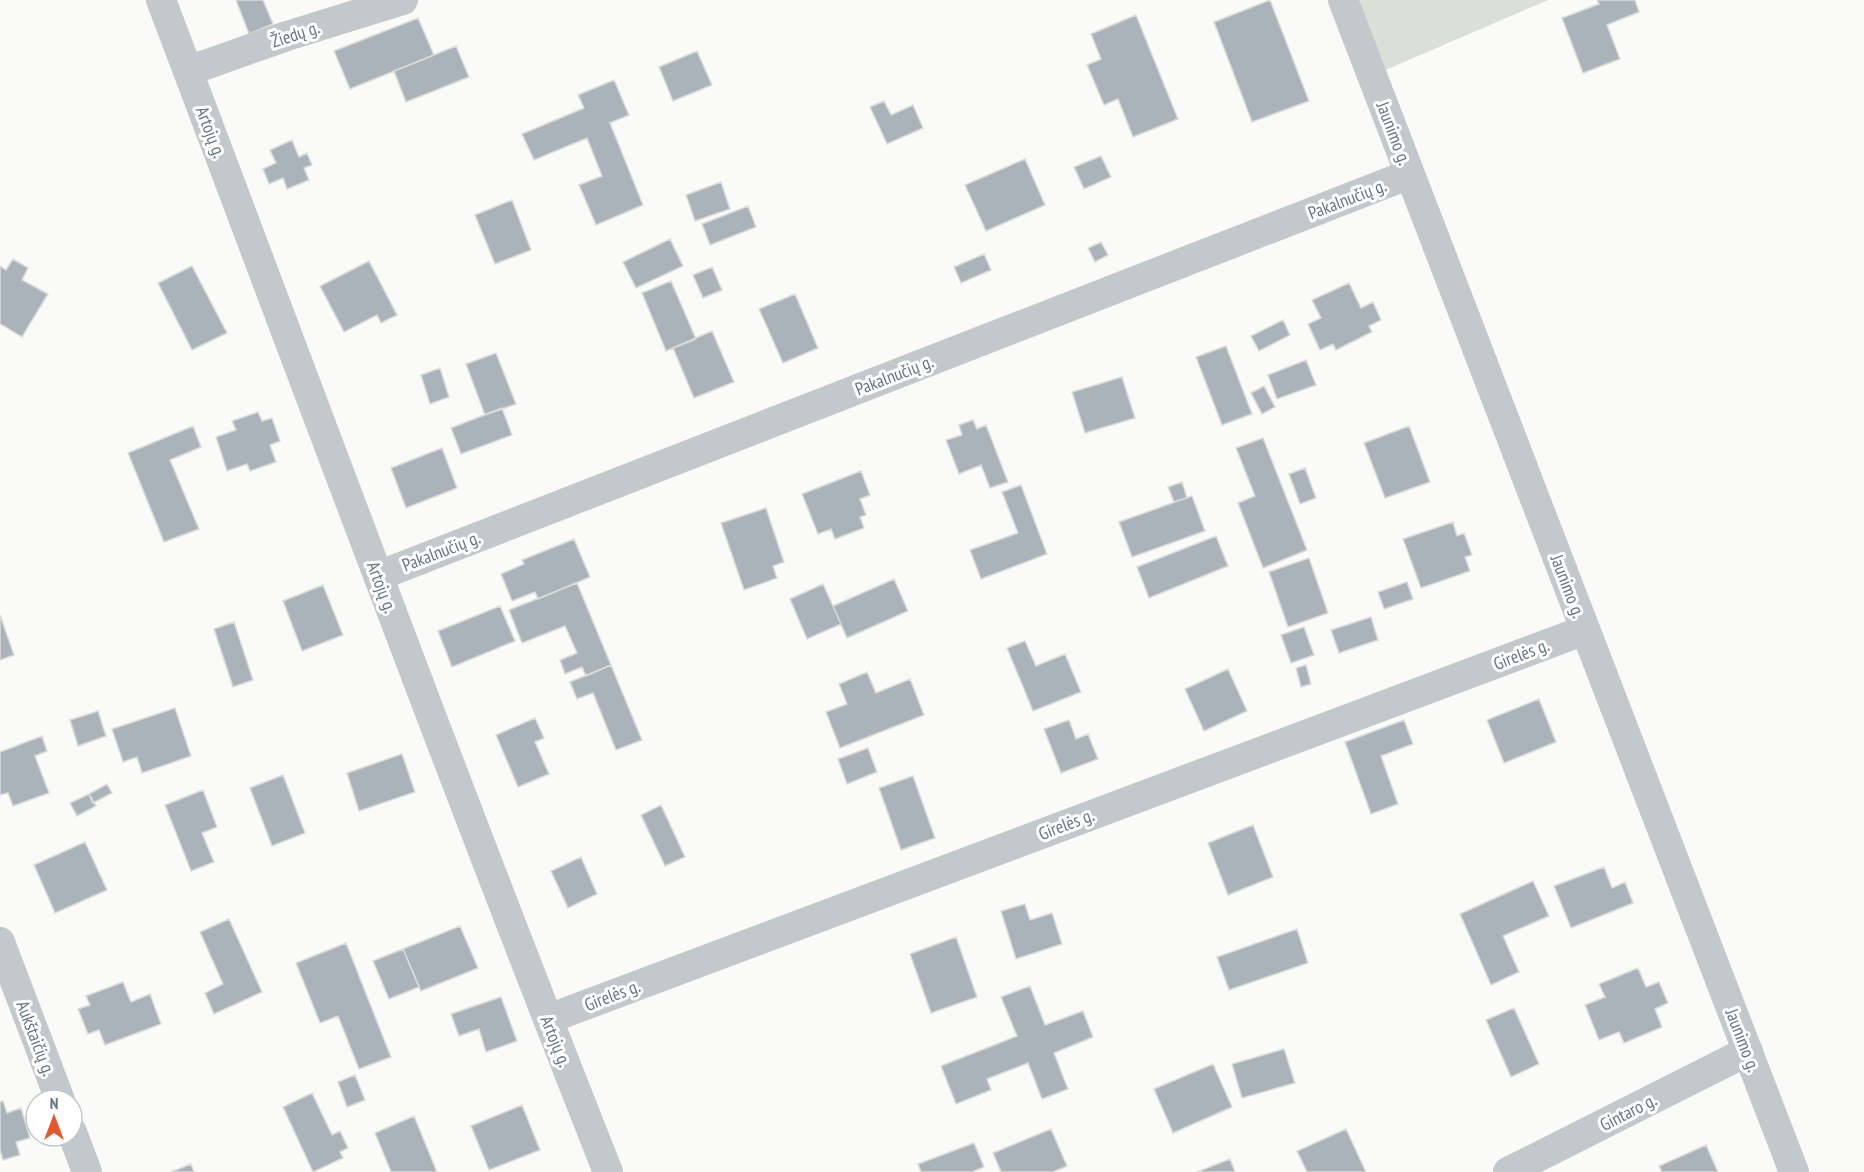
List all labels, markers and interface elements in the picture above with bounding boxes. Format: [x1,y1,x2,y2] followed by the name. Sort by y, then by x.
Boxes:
[268,15,322,53] street label: Žiedų g.
[1371,97,1416,168] street label: Jaunimo g.
[191,103,231,161] street label: Artojų g.
[1305,174,1389,224] street label: Pakalnučių g.
[852,350,936,400] street label: Pakalnučių g.
[399,526,483,576] street label: Pakalnučių g.
[1545,550,1590,621] street label: Jaunimo g.
[362,558,402,616] street label: Artojų g.
[1490,633,1552,675] street label: Girelės g.
[1035,803,1097,845] street label: Girelės g.
[581,974,643,1016] street label: Girelės g.
[11,997,61,1079] street label: Aukštaičių g.
[1720,1004,1765,1075] street label: Jaunimo g.
[535,1012,577,1070] street label: Artojų g.
[24,1088,84,1148] north arrow
[1596,1088,1660,1136] street label: Gintaro g.
[50,1093,58,1113] text: N

